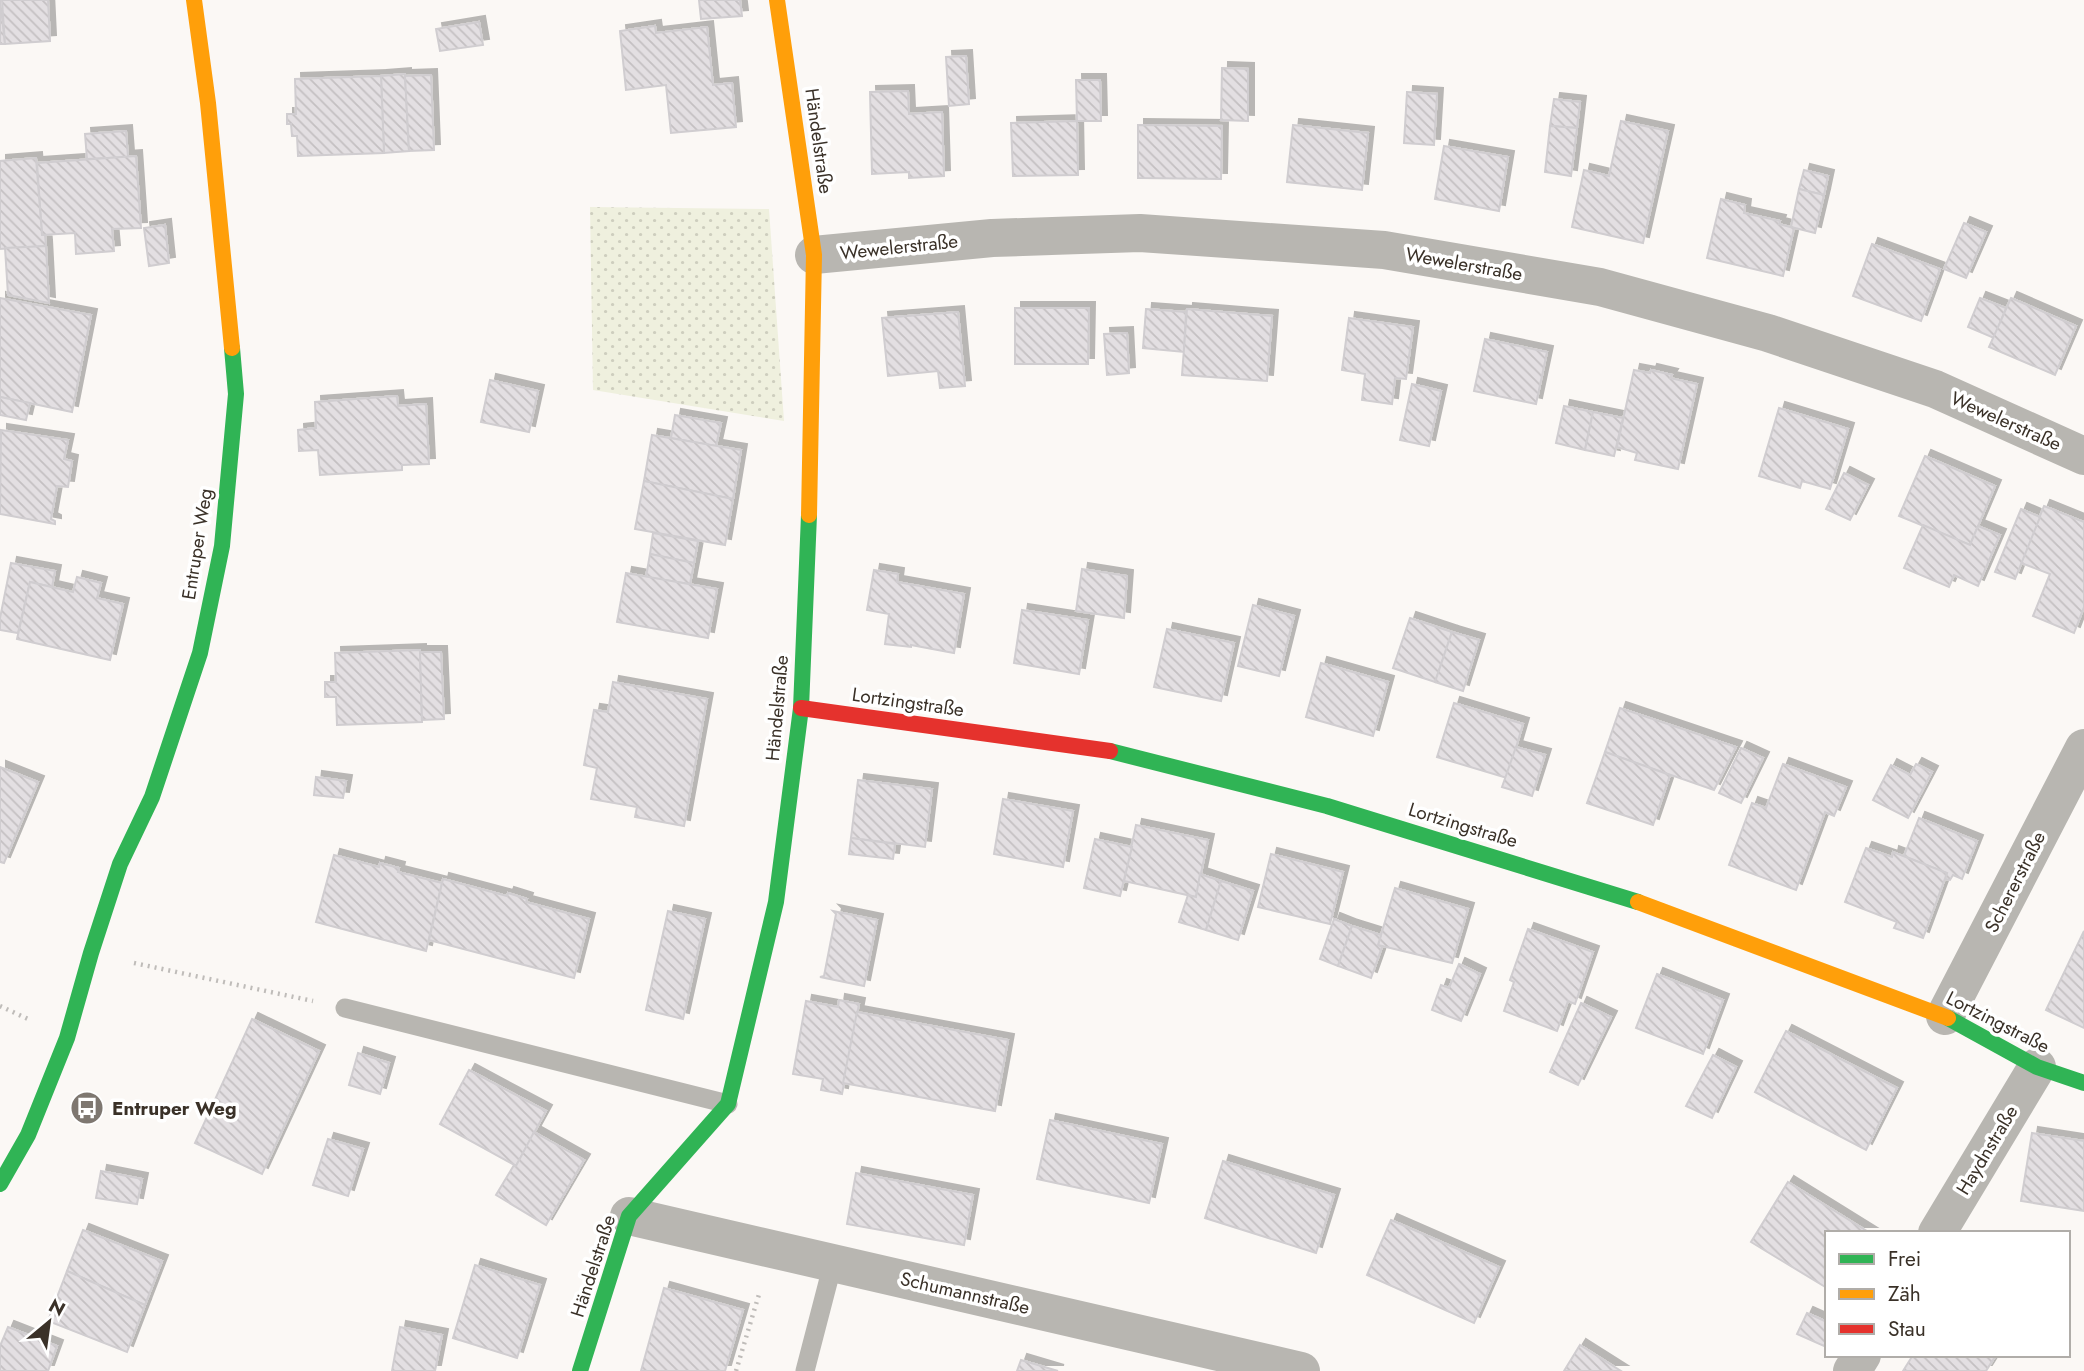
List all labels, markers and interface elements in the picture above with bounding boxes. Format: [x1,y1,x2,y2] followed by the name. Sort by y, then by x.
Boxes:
[798,87,840,196] street label: Händelstraße
[839,227,959,267] street label: Wewelerstraße
[1403,240,1525,288] street label: Wewelerstraße
[1946,385,2066,457] street label: Wewelerstraße
[175,486,219,602] street label: Entruper Weg
[759,654,795,762] street label: Händelstraße
[850,681,966,723] street label: Lortzingstraße
[1405,796,1521,854] street label: Lortzingstraße
[1978,827,2052,937] street label: Schererstraße
[1942,984,2055,1060] street label: Lortzingstraße
[68,1089,106,1127] bus stop icon: Entruper Weg
[112,1095,236,1122] place label: Entruper Weg
[1950,1100,2024,1200] street label: Haydnstraße
[564,1211,622,1321] street label: Händelstraße
[1825,1231,2070,1357] legend
[1888,1244,1921,1274] text: Frei
[898,1265,1032,1321] street label: Schumannstraße
[1888,1279,1921,1309] text: Zäh
[14,1287,84,1357] north arrow
[44,1292,70,1323] text: N
[1888,1314,1926,1344] text: Stau

